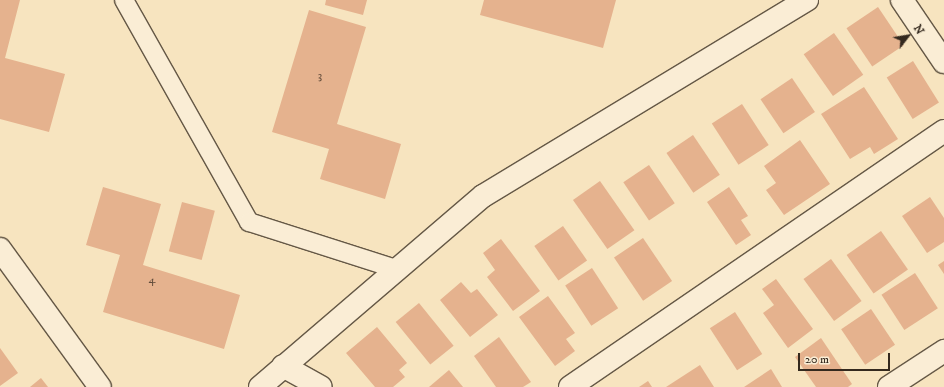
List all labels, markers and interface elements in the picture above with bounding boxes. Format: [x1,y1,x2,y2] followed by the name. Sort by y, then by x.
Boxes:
[888,16,928,56] north arrow
[910,22,927,37] text: N
[318,69,322,83] house number: 3
[149,273,155,287] house number: 4
[800,345,892,371] scale bar
[805,352,829,367] text: 20 m

